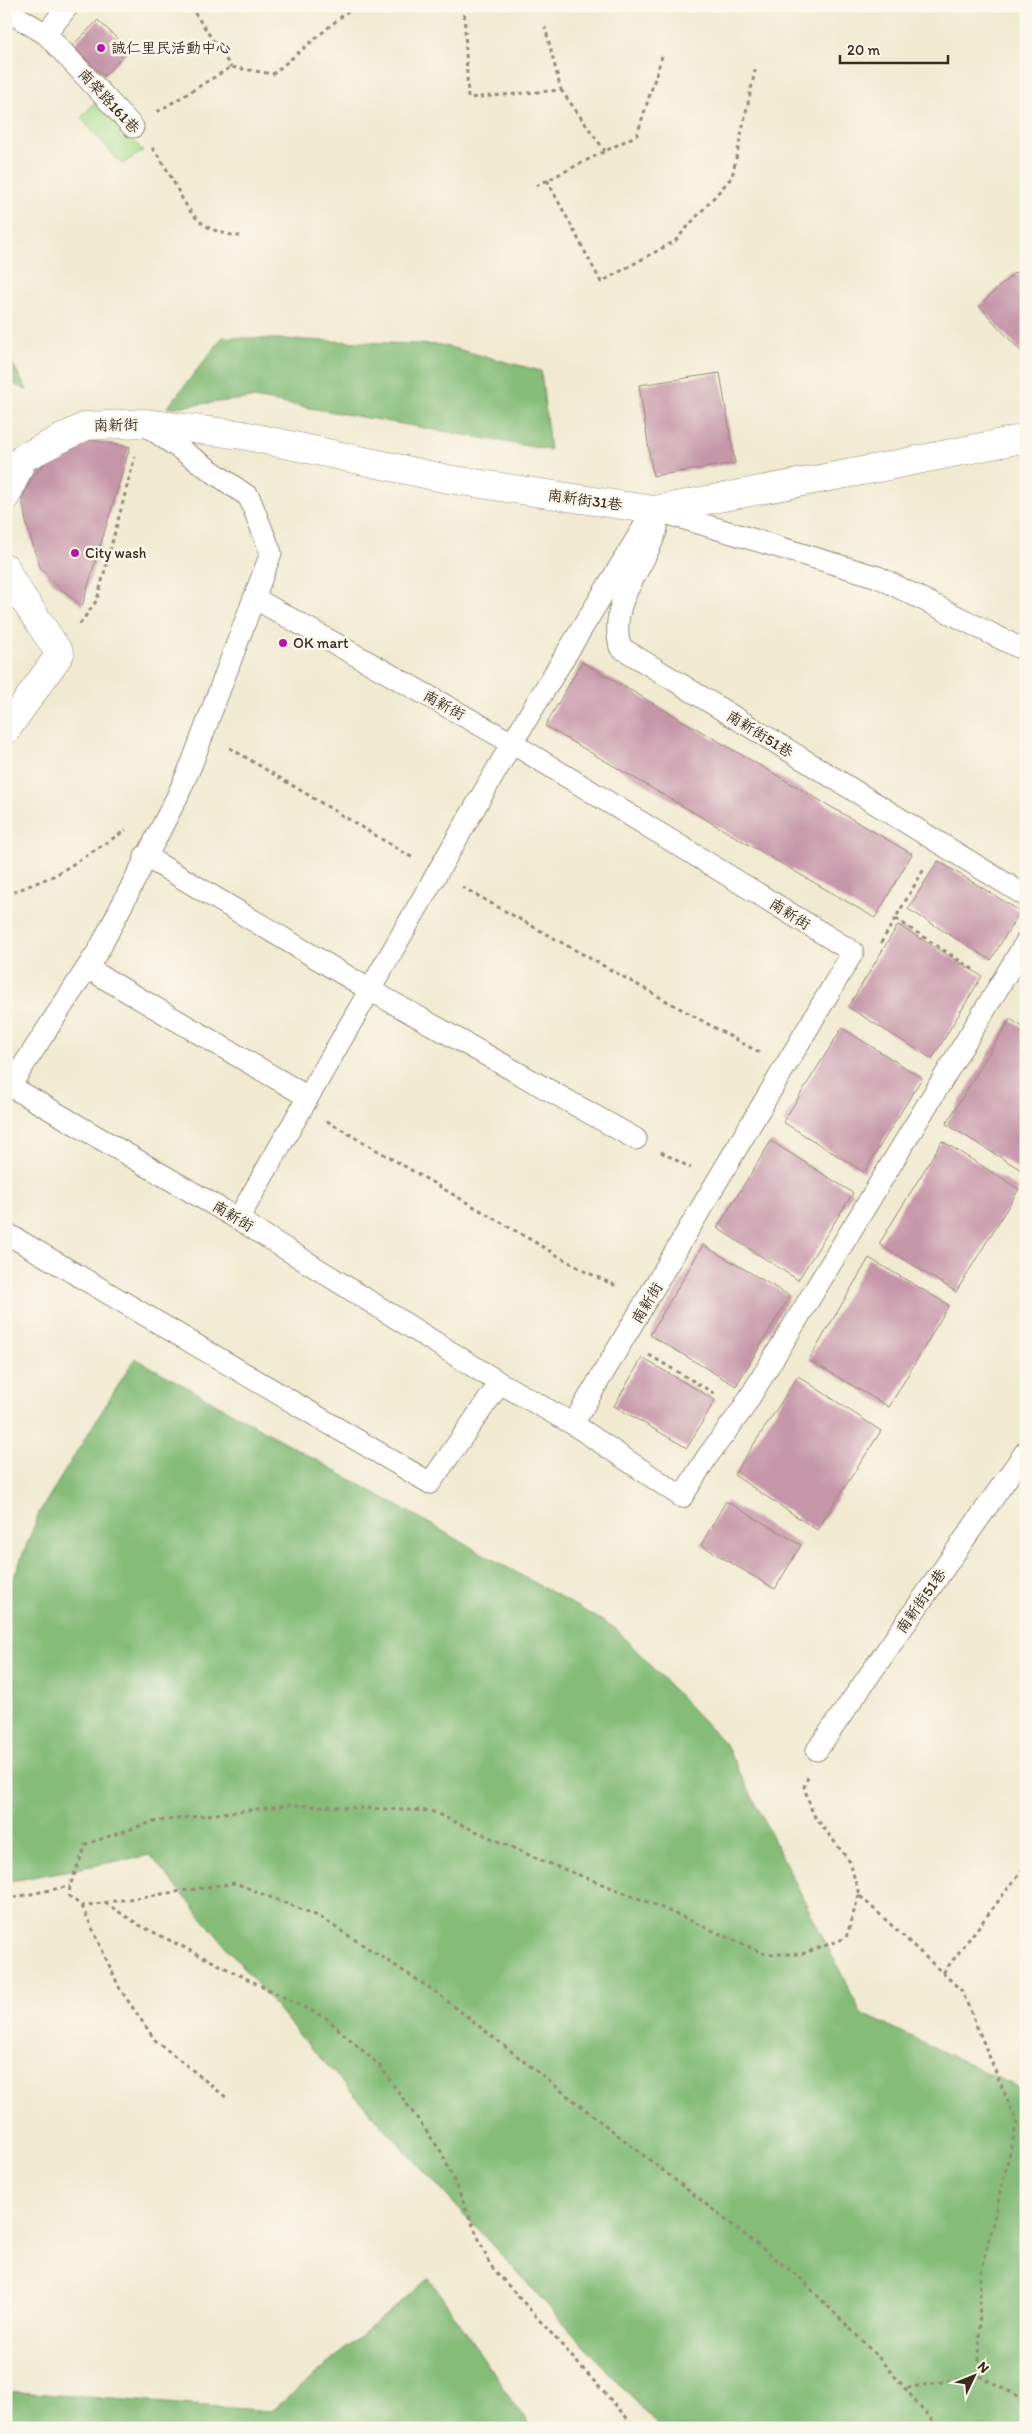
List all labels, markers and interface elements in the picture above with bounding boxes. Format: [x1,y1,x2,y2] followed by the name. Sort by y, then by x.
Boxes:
[840,32,947,64] scale bar
[111,39,231,57] place label: 誠仁里民活動中心
[847,41,881,59] text: 20 m
[95,42,107,54] marker: 誠仁里民活動中心
[75,65,143,137] street label: 南榮路161巷
[93,416,139,434] street label: 南新街
[547,486,623,514] street label: 南新街31巷
[85,544,147,562] place label: City wash
[69,547,81,559] marker: City wash
[293,634,349,652] place label: OK mart
[277,637,289,649] marker: OK mart
[420,686,468,724] street label: 南新街
[723,707,797,761] street label: 南新街51巷
[766,894,814,934] street label: 南新街
[209,1197,257,1235] street label: 南新街
[628,1279,666,1327] street label: 南新街
[892,1565,950,1637] street label: 南新街51巷
[950,2352,1000,2402] north arrow
[974,2358,993,2377] text: N

